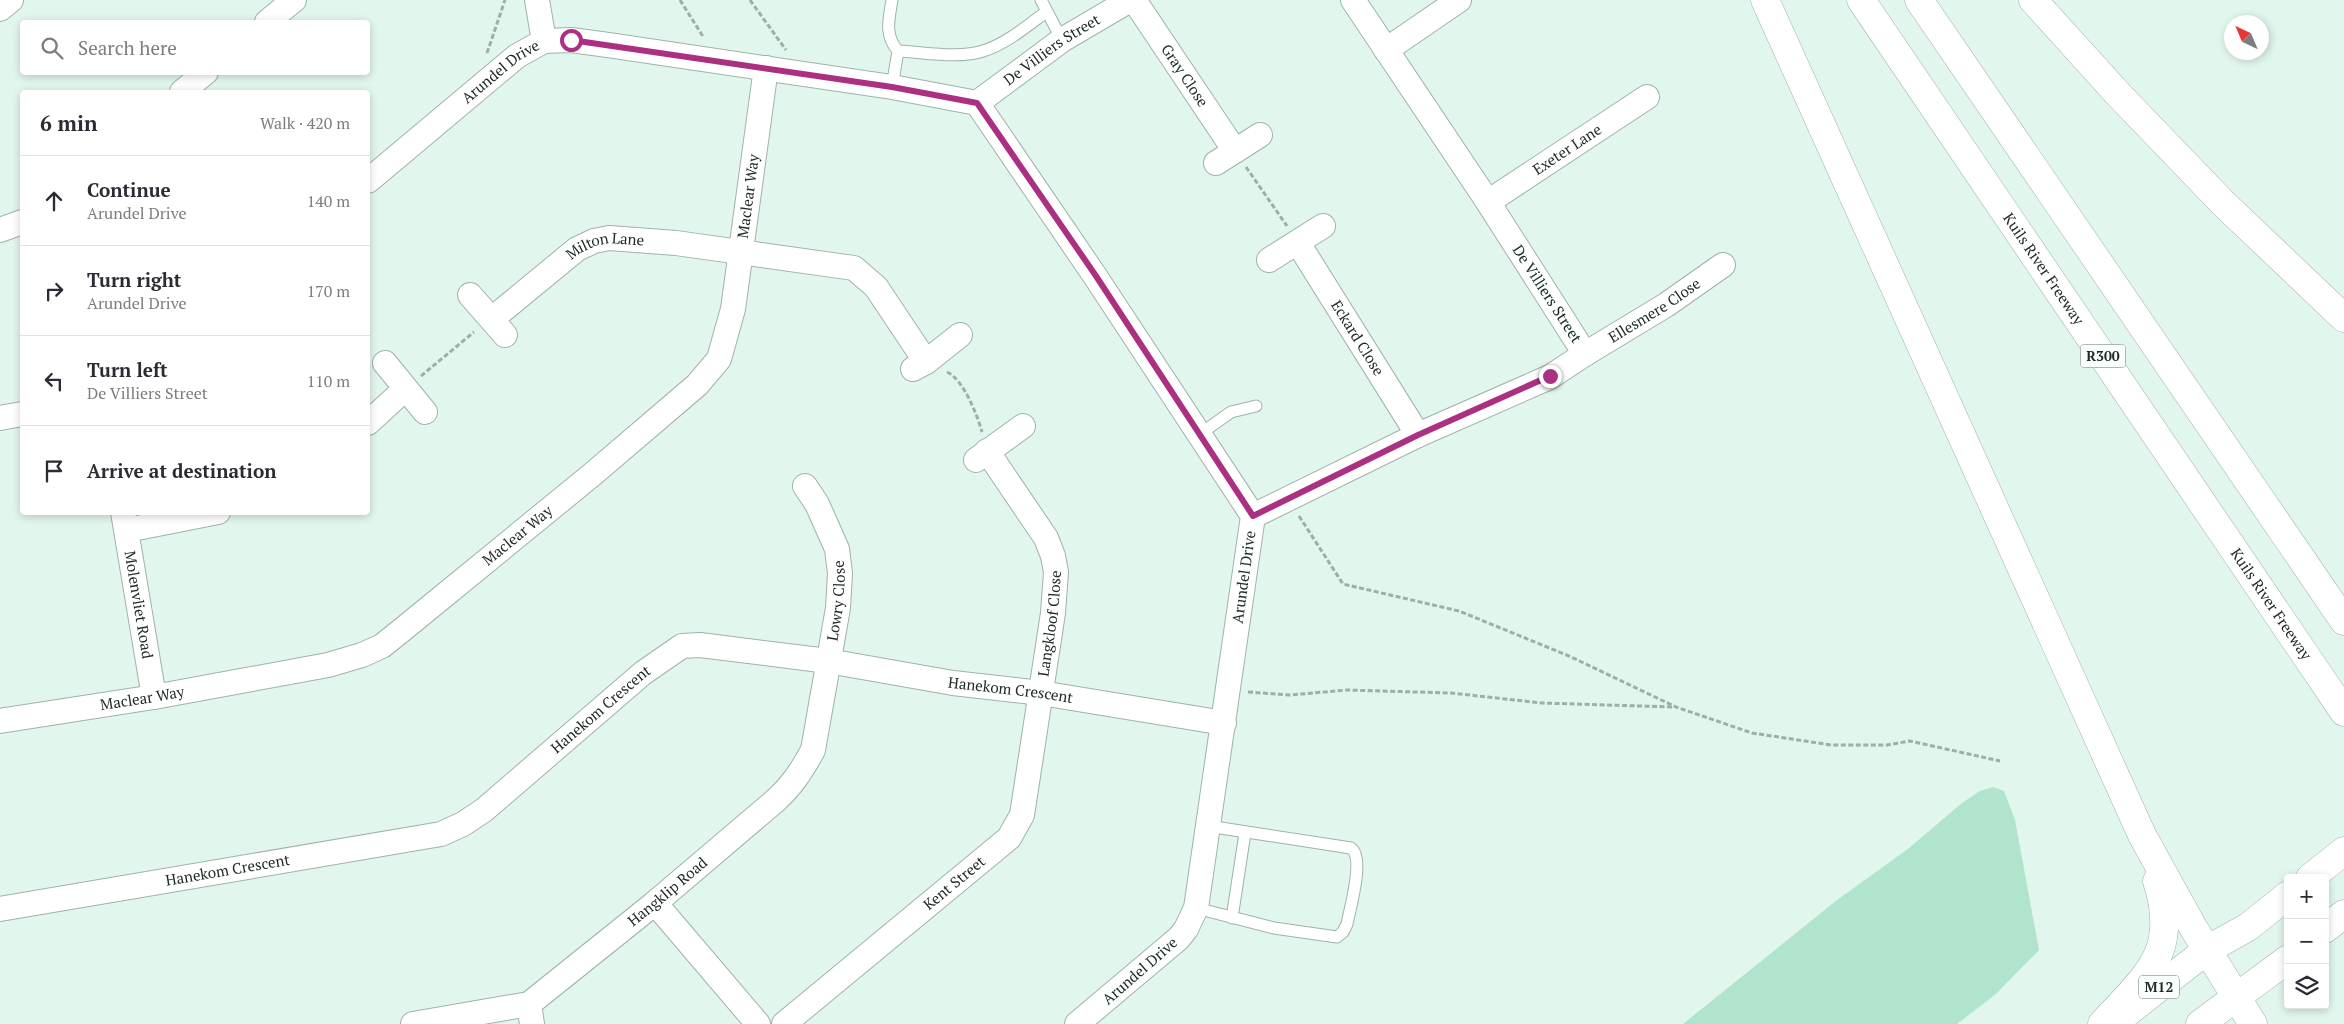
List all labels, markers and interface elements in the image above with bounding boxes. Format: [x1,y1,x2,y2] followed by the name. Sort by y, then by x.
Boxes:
[999,9,1104,89] street label: De Villiers Street
[2224,15,2269,60] north arrow
[20,20,370,75] search box
[560,29,583,52] route start
[38,34,66,62] icon: search
[78,35,177,60] text: Search here
[457,35,543,107] street label: Arundel Drive
[1157,40,1214,110] street label: Gray Close
[40,109,97,137] text: 6 min
[260,112,350,134] text: Walk · 420 m
[1528,119,1605,179] street label: Exeter Lane
[732,152,763,240] street label: Maclear Way
[87,177,171,202] text: Continue
[40,187,68,215] icon: ahead
[307,190,350,212] text: 140 m
[87,202,187,224] text: Arundel Drive
[1999,209,2090,329] street label: Kuils River Freeway
[561,227,645,263] street label: Milton Lane
[1509,241,1587,347] street label: De Villiers Street
[87,267,181,292] text: Turn right
[1604,273,1704,347] street label: Ellesmere Close
[40,277,68,305] icon: right
[307,280,350,302] text: 170 m
[87,292,187,314] text: Arundel Drive
[1327,296,1389,379] street label: Eckard Close
[2080,344,2126,368] road number: R300
[87,357,168,382] text: Turn left
[1539,365,1562,388] route end
[40,367,68,395] icon: left
[307,370,350,392] text: 110 m
[87,382,208,404] text: De Villiers Street
[40,457,68,485] icon: arrive
[87,458,276,483] text: Arrive at destination
[478,500,556,569] street label: Maclear Way
[1227,529,1259,624] street label: Arundel Drive
[2227,544,2317,664] street label: Kuils River Freeway
[121,549,158,660] street label: Molenvliet Road
[821,559,849,642] street label: Lowry Close
[1032,570,1065,678] street label: Langkloof Close
[546,660,654,757] street label: Hanekom Crescent
[947,672,1075,707] street label: Hanekom Crescent
[99,681,186,714] street label: Maclear Way
[164,849,292,890] street label: Hanekom Crescent
[919,851,989,914] street label: Kent Street
[623,852,711,930] street label: Hangklip Road
[2284,874,2329,1009] map controls
[2284,874,2329,919] button: +
[2284,919,2329,964] button: −
[1098,932,1181,1008] street label: Arundel Drive
[2284,964,2329,1009] button: layers
[2139,976,2179,999] road number: M12

